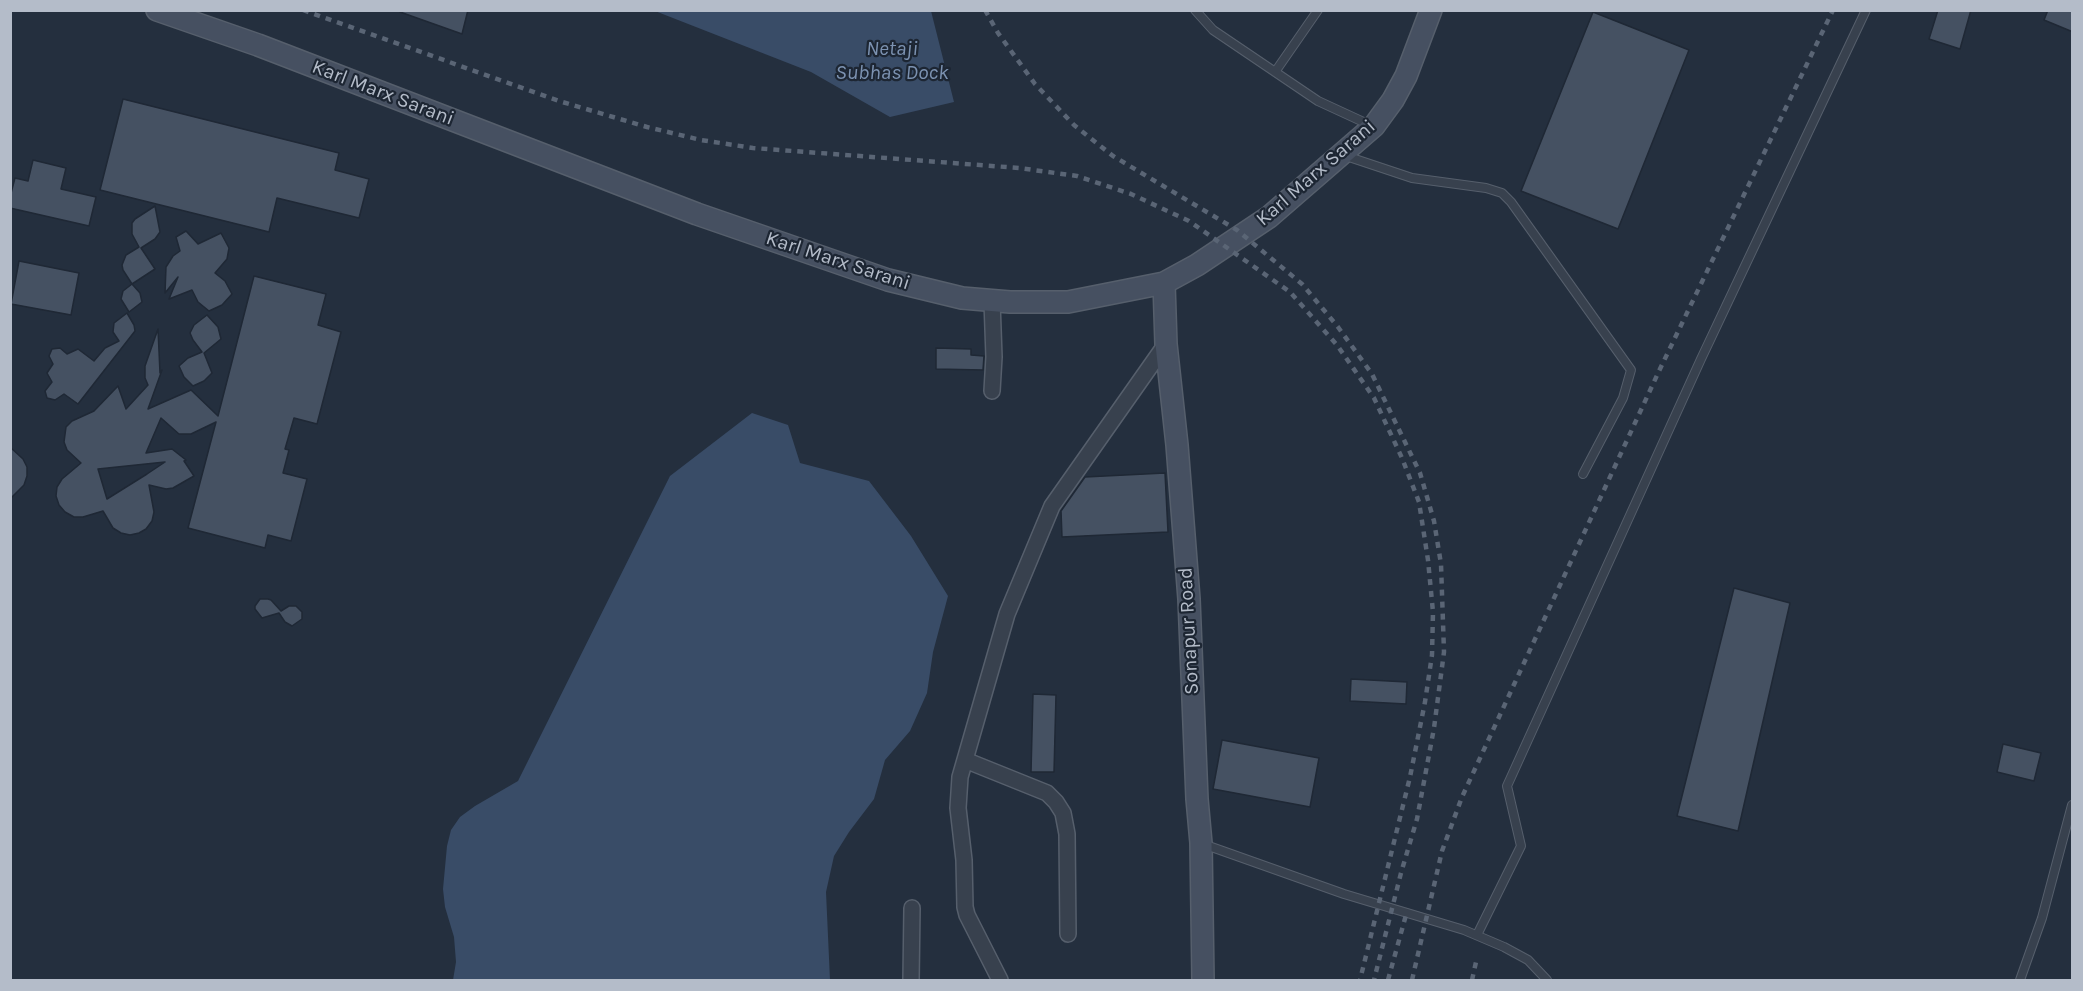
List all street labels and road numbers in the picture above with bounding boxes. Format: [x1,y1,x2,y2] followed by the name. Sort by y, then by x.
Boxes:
[309,55,457,131] street label: Karl Marx Sarani
[1251,115,1381,231] street label: Karl Marx Sarani
[763,226,913,296] street label: Karl Marx Sarani
[1174,566,1204,696] street label: Sonapur Road

